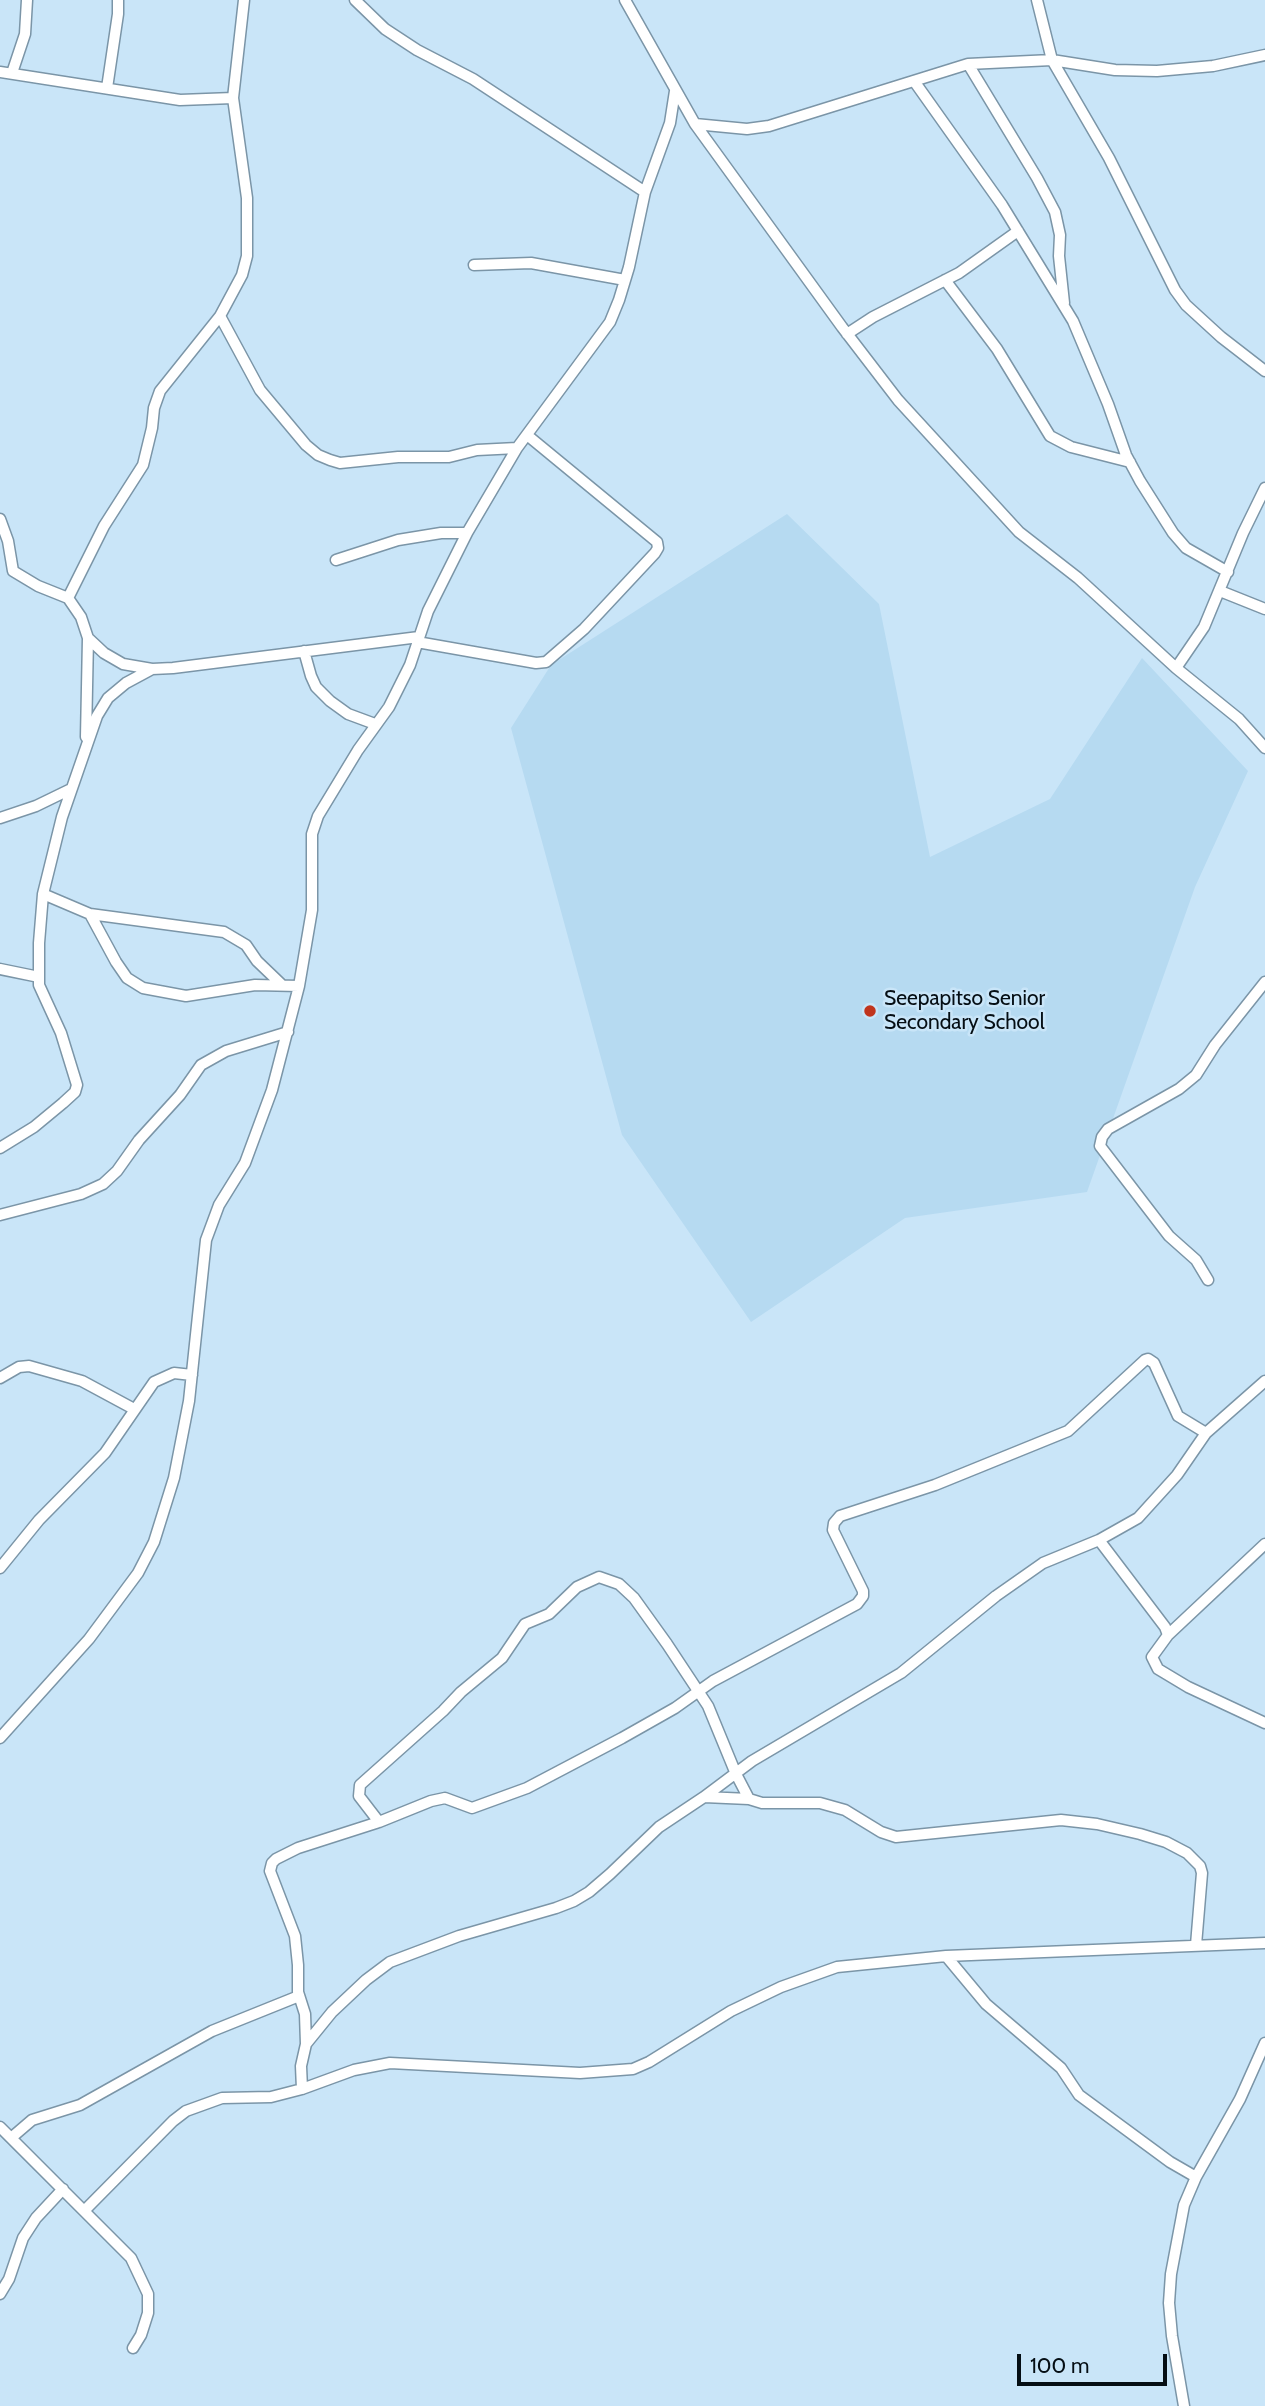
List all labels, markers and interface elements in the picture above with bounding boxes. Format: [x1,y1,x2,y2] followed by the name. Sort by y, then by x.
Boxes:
[884,986,1045,1036] place label: Seepapitso Senior Secondary School
[862,1003,878,1019] marker: Seepapitso Senior Secondary School
[1020,2340,1170,2384] scale bar
[1030,2353,1089,2378] text: 100 m

